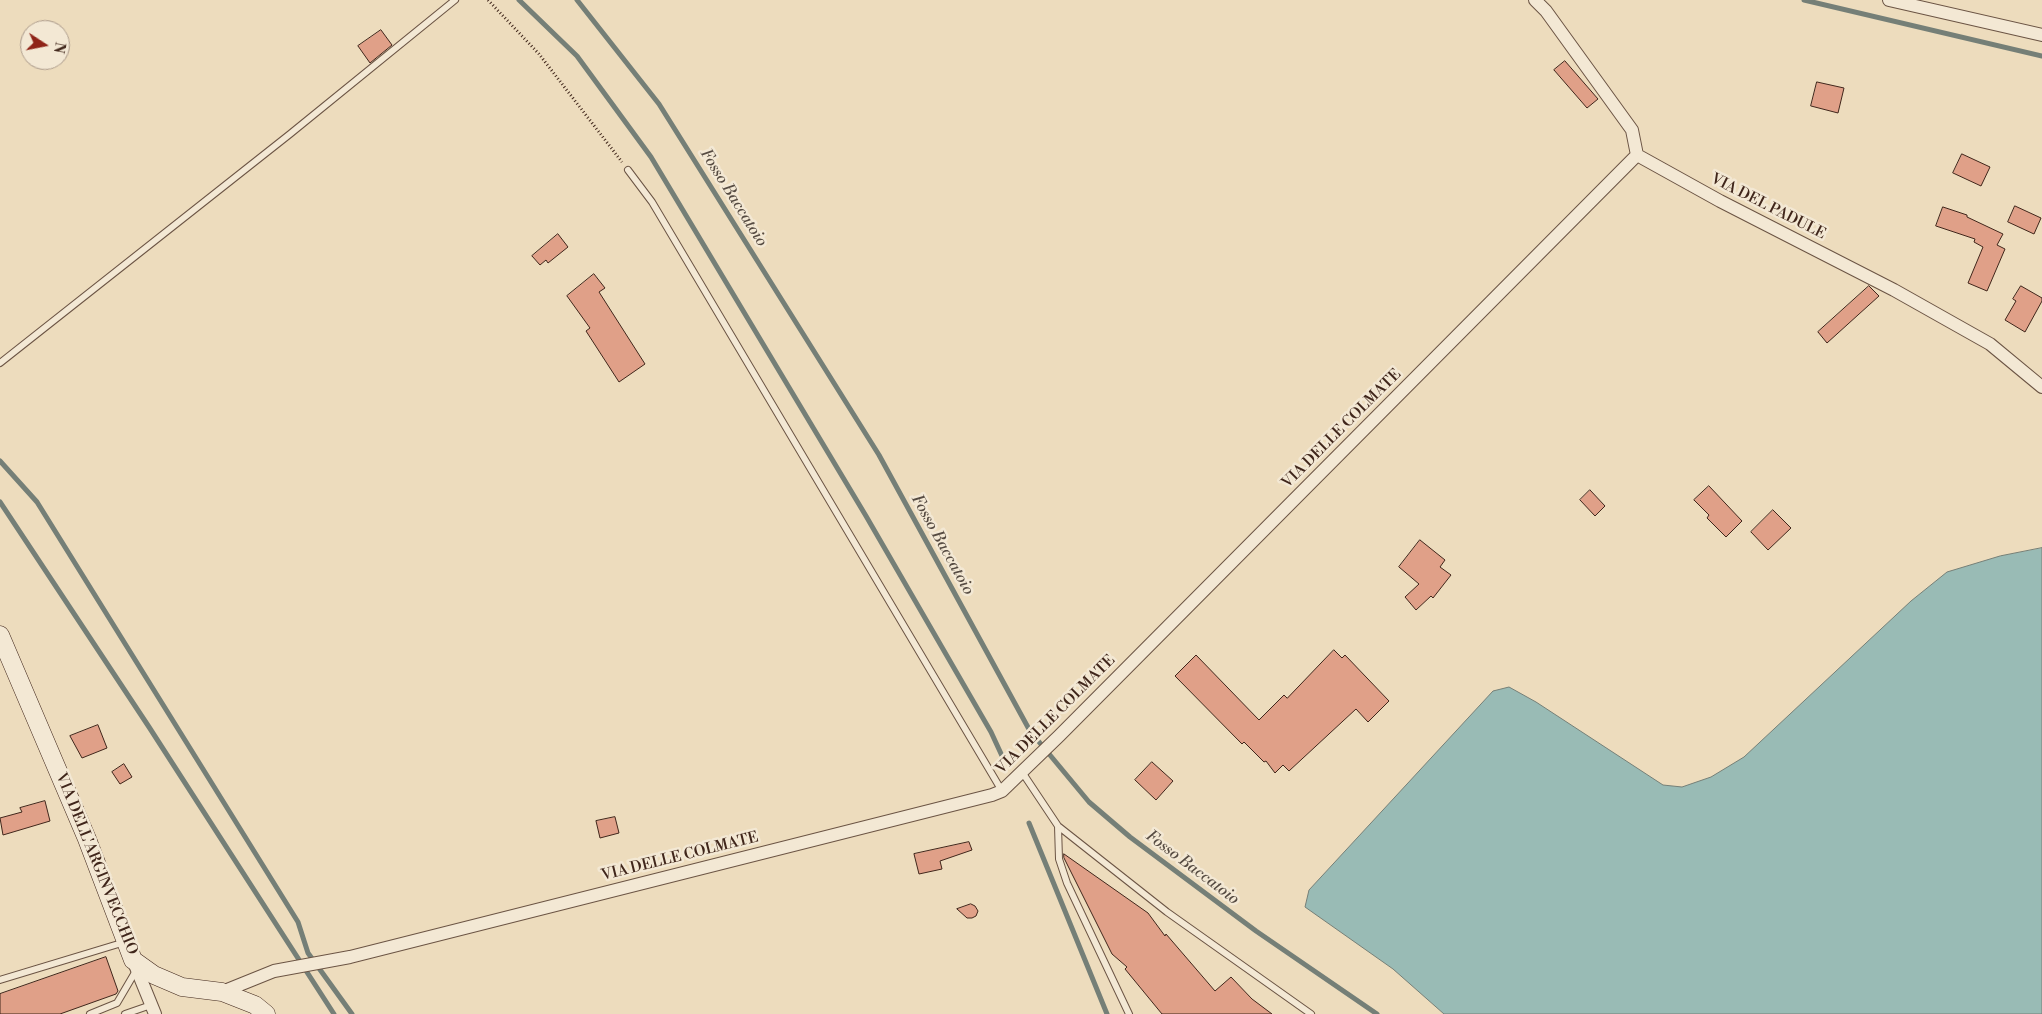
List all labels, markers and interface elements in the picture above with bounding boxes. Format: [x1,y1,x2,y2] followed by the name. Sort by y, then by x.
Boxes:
[20,20,70,70] north arrow
[49,41,69,55] text: N
[695,146,771,250] water label: Fosso Baccatoio
[1708,170,1828,244] street label: VIA DEL PADULE
[1279,366,1405,492] street label: VIA DELLE COLMATE
[907,491,977,599] water label: Fosso Baccatoio
[993,652,1119,778] street label: VIA DELLE COLMATE
[51,770,141,958] street label: VIA DELL'ARGINVECCHIO
[1142,827,1242,909] water label: Fosso Baccatoio
[600,829,760,885] street label: VIA DELLE COLMATE

